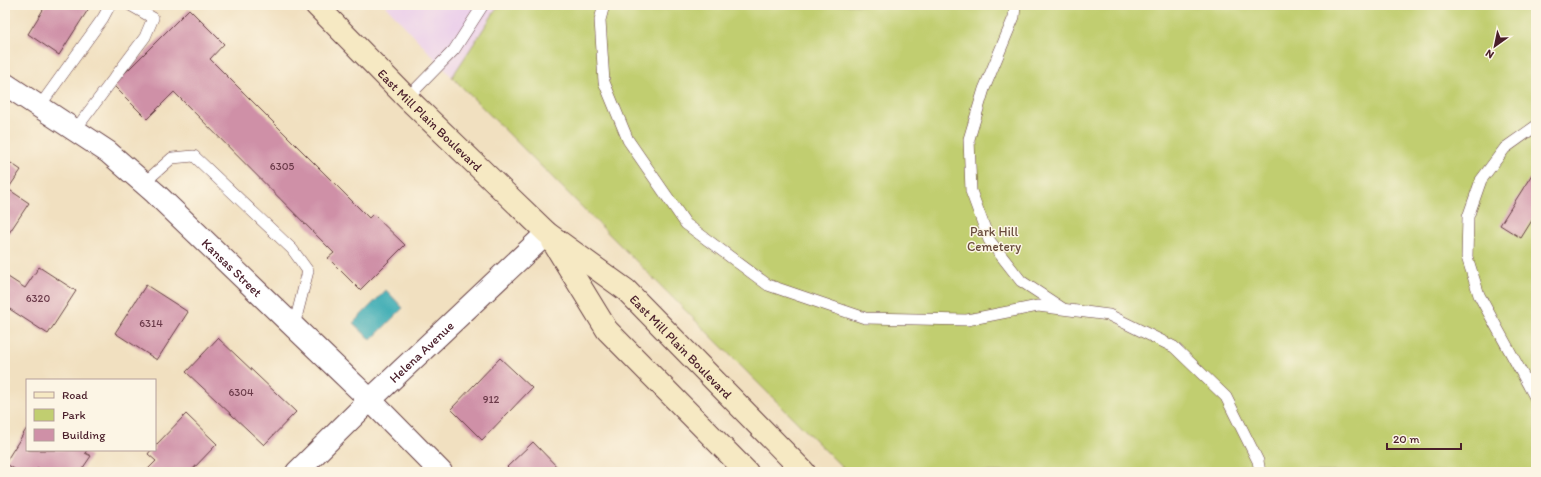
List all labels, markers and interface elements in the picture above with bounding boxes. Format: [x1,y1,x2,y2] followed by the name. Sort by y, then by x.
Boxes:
[1475,26,1515,66] north arrow
[1483,46,1496,61] text: N
[375,66,485,174] street label: East Mill Plain Boulevard
[270,160,294,173] house number: 6305
[967,224,1021,254] park label: Park Hill Cemetery
[199,235,265,300] street label: Kansas Street
[26,292,50,305] house number: 6320
[627,292,735,402] street label: East Mill Plain Boulevard
[139,317,163,330] house number: 6314
[386,318,457,386] street label: Helena Avenue
[26,379,156,451] legend
[228,386,254,399] house number: 6304
[62,388,88,402] text: Road
[483,393,500,406] house number: 912
[62,408,86,422] text: Park
[1387,425,1461,451] scale bar
[62,428,106,442] text: Building
[1393,432,1420,446] text: 20 m

